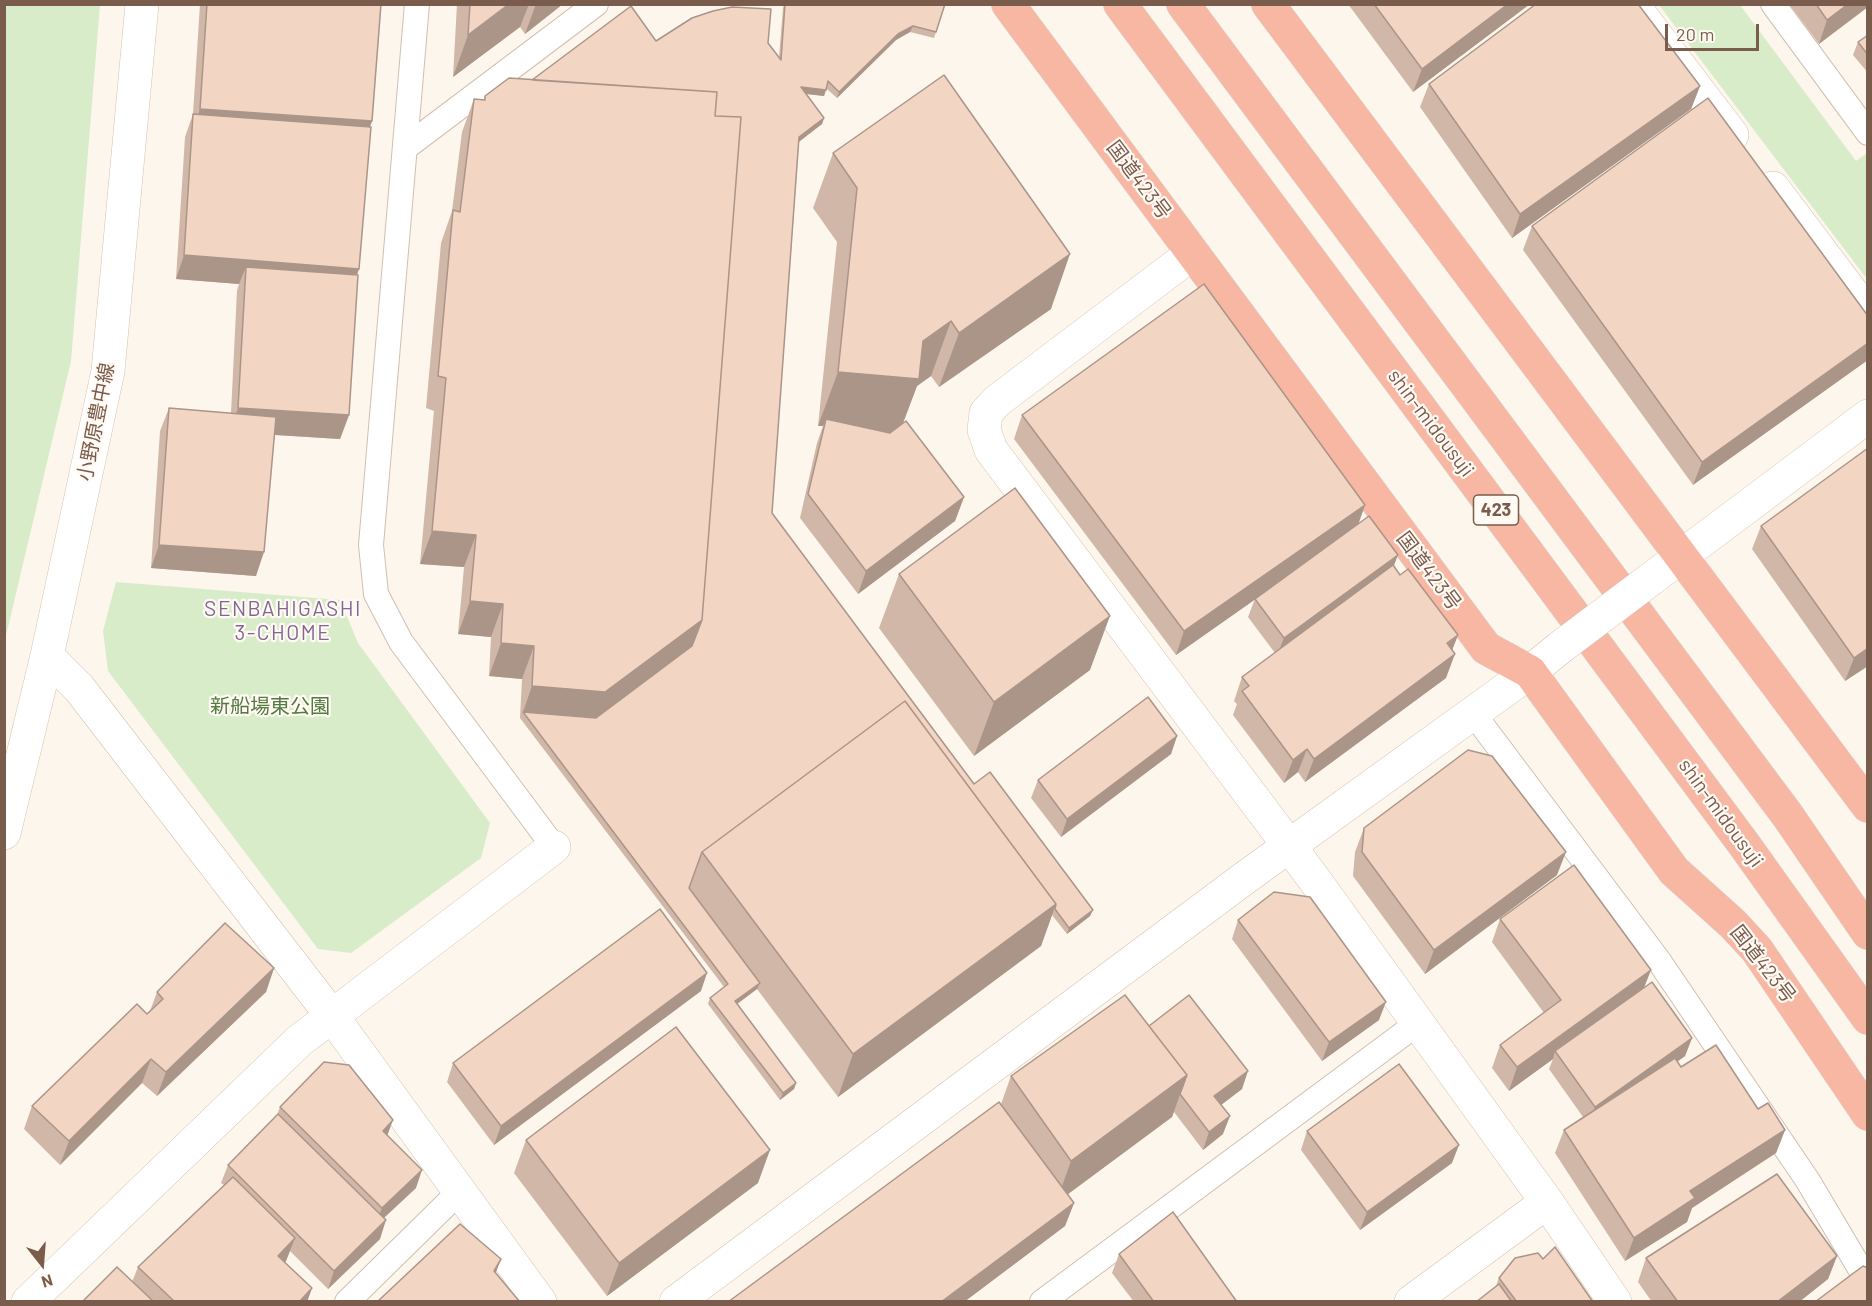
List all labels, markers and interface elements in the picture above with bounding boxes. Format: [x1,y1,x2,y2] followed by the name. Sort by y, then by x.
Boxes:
[1668,12,1762,50] scale bar
[1676,23,1714,45] text: 20 m
[1102,136,1176,224] street label: 国道423号
[73,361,119,483] street label: 小野原豊中線
[1383,364,1479,482] street label: shin-midousuji
[1474,495,1518,525] road number: 423
[1392,527,1466,615] street label: 国道423号
[204,596,362,646] district label: SENBAHIGASHI 3-CHOME
[210,694,330,718] park label: 新船場東公園
[1674,754,1768,872] street label: shin-midousuji
[1725,920,1801,1008] street label: 国道423号
[12,1234,72,1294] north arrow
[40,1271,55,1292] text: N

